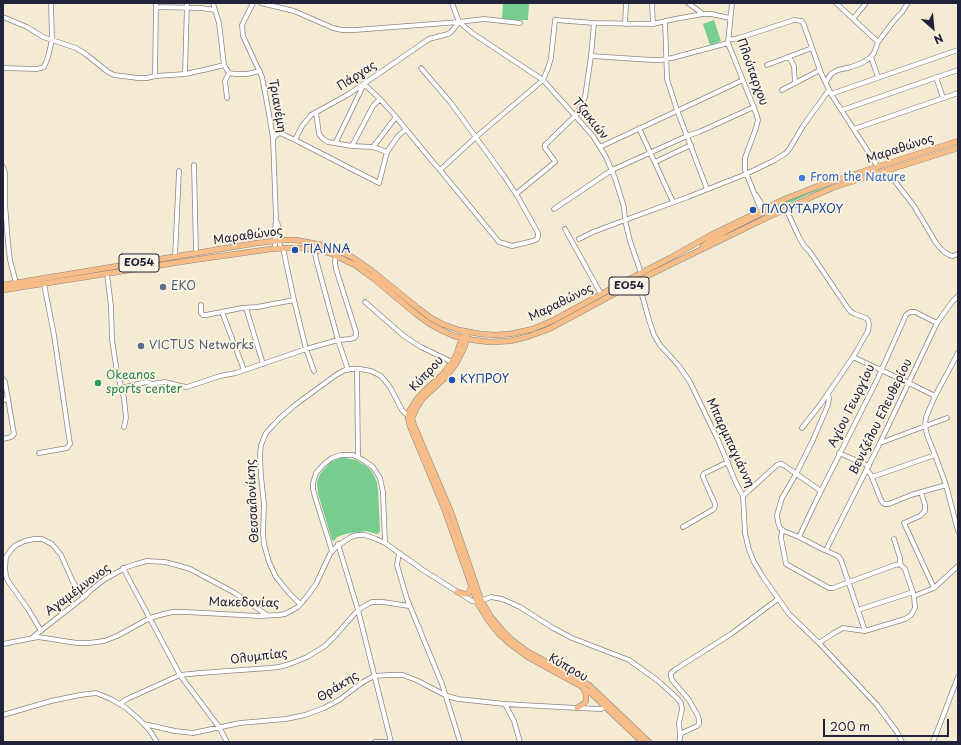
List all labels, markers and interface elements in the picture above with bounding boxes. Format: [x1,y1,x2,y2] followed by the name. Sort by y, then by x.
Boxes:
[913,8,953,48] north arrow
[931,30,946,49] text: N
[733,36,771,108] street label: Πλούταρχου
[335,58,379,94] street label: Πάργας
[265,78,289,134] street label: Τριανέμη
[569,95,611,143] street label: Τζακιών
[865,131,935,167] street label: Μαραθώνος
[810,171,906,185] place label: From the Nature
[797,173,807,183] marker: From the Nature
[761,203,843,217] place label: ΠΛΟΥΤΑΡΧΟΥ
[748,205,758,215] marker: ΠΛΟΥΤΑΡΧΟΥ
[212,224,284,248] street label: Μαραθώνος
[303,243,350,257] place label: ΓΙΑΝΝΑ
[290,245,300,255] marker: ΓΙΑΝΝΑ
[119,254,159,272] road number: ΕΟ54
[609,277,649,295] road number: ΕΟ54
[171,280,196,294] place label: EKO
[526,281,596,325] street label: Μαραθώνος
[158,282,168,292] marker: EKO
[149,339,254,353] place label: VICTUS Networks
[136,341,146,351] marker: VICTUS Networks
[407,353,447,395] street label: Κύπρου
[847,356,915,478] street label: Βενιζέλου Ελευθερίου
[826,362,878,450] street label: Αγίου Γεωργίου
[106,369,182,397] place label: Okeanos sports center
[460,373,509,387] place label: ΚΥΠΡΟΥ
[447,375,457,385] marker: ΚΥΠΡΟΥ
[93,378,103,388] marker: Okeanos sports center
[703,396,757,490] street label: Μπαρμπαγιάννη
[244,459,262,543] street label: Θεσσαλονίκης
[43,561,113,619] street label: Αγαμέμνονος
[208,595,280,611] street label: Μακεδονίας
[230,646,288,668] street label: Ολυμπίας
[546,651,590,685] street label: Κύπρου
[315,669,361,705] street label: Θράκης
[825,711,951,737] scale bar
[830,717,870,735] text: 200 m

